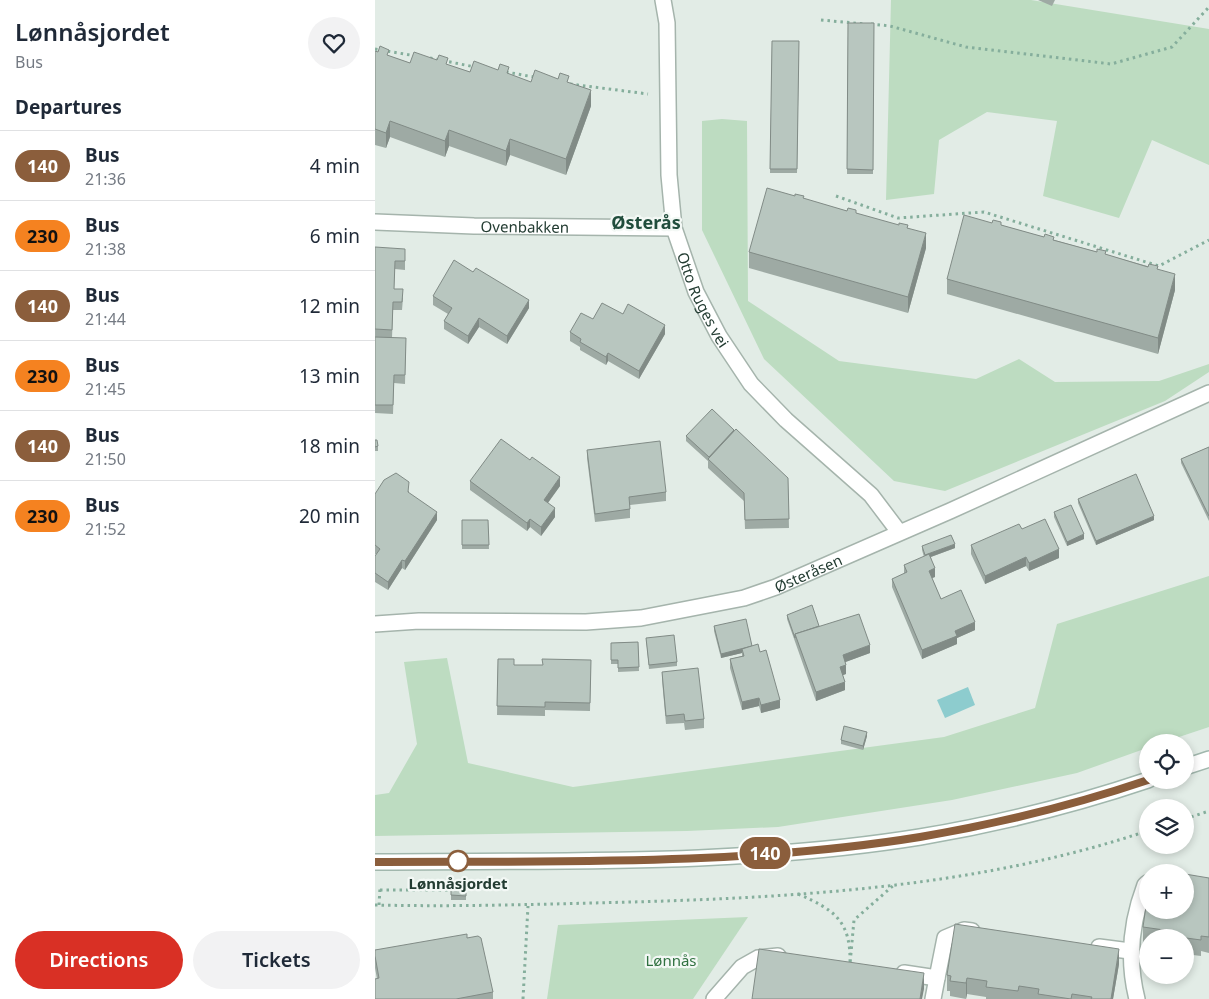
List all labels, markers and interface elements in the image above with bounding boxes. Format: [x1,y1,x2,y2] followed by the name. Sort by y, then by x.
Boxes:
[15,15,170,48] text: Lønnåsjordet
[308,17,360,69] button: heart
[15,51,43,73] text: Bus
[15,94,122,120] text: Departures
[85,142,120,168] text: Bus
[310,153,360,179] text: 4 min
[27,154,58,178] text: 140
[85,168,126,190] text: 21:36
[611,210,681,234] district label: Østerås
[85,212,120,238] text: Bus
[481,216,569,237] street label: Ovenbakken
[310,223,360,249] text: 6 min
[27,224,58,248] text: 230
[85,238,126,260] text: 21:38
[673,249,734,351] street label: Otto Ruges vei
[85,282,120,308] text: Bus
[299,293,360,319] text: 12 min
[27,294,58,318] text: 140
[85,308,126,330] text: 21:44
[85,352,120,378] text: Bus
[299,363,360,389] text: 13 min
[27,364,58,388] text: 230
[85,378,126,400] text: 21:45
[85,422,120,448] text: Bus
[299,433,360,459] text: 18 min
[27,434,58,458] text: 140
[85,448,126,470] text: 21:50
[85,492,120,518] text: Bus
[299,503,360,529] text: 20 min
[27,504,58,528] text: 230
[85,518,126,540] text: 21:52
[771,549,845,597] street label: Østeråsen
[1139,734,1194,984] map controls
[1139,734,1194,789] button: locate
[1139,799,1194,854] button: layers
[736,837,794,869] line badge: 140
[750,841,780,865] text: 140
[447,850,469,872] marker: Lønnåsjordet
[1139,864,1194,919] button: +
[409,873,508,893] place label: Lønnåsjordet
[1139,929,1194,984] button: −
[15,931,183,989] button: Directions
[193,931,360,989] button: Tickets
[645,950,697,970] park label: Lønnås

